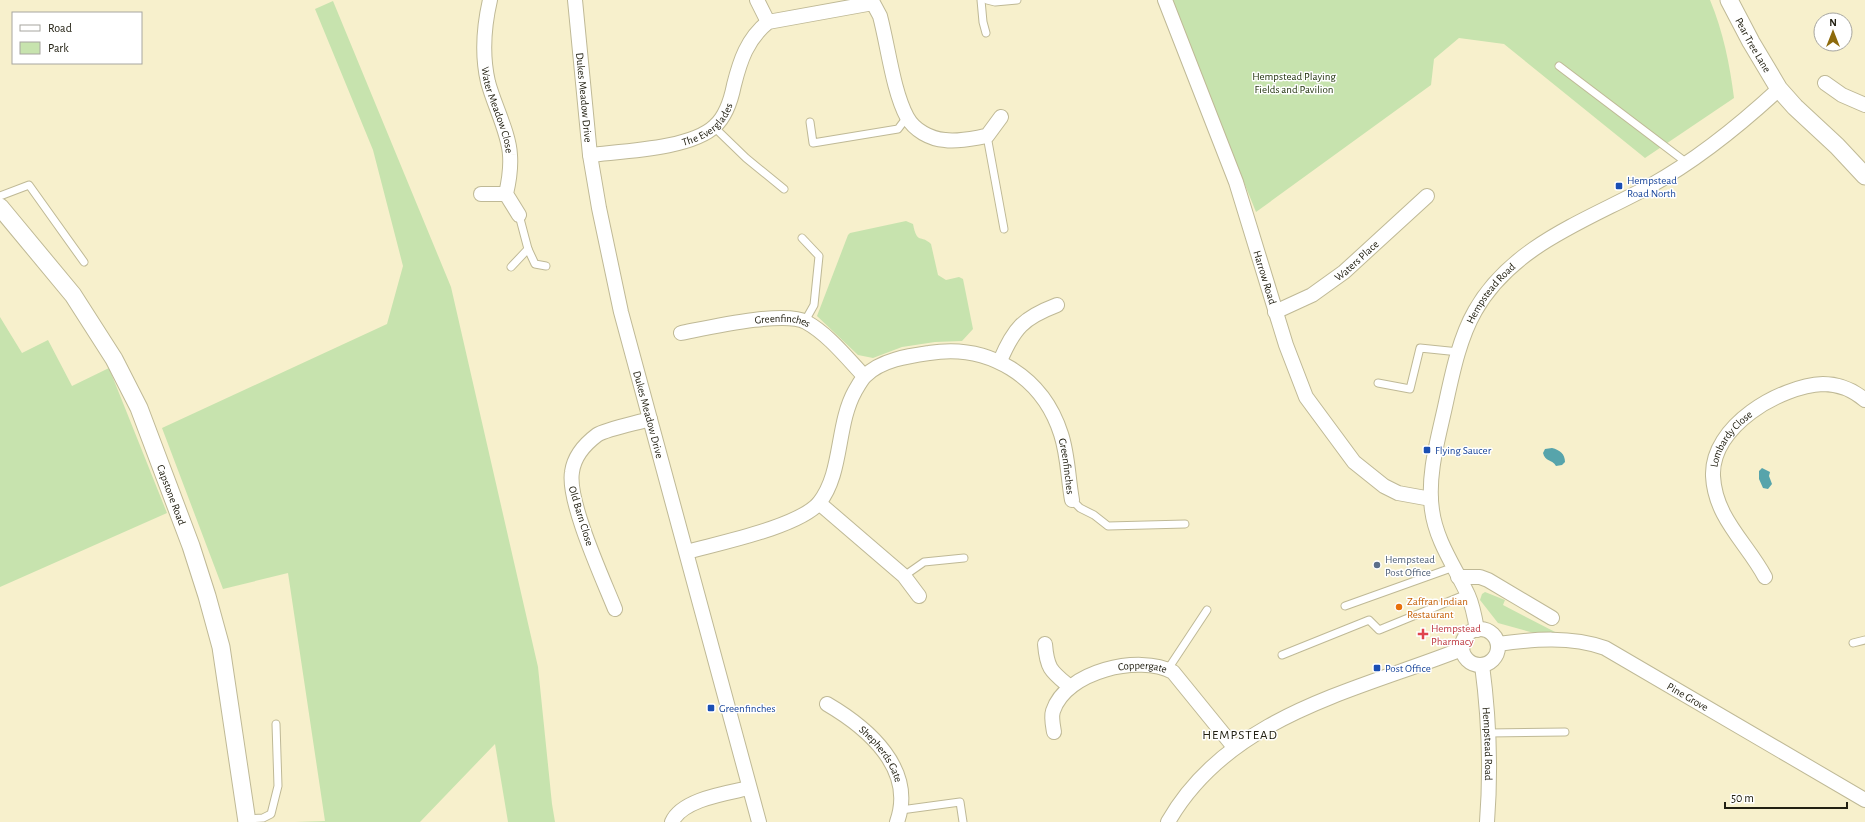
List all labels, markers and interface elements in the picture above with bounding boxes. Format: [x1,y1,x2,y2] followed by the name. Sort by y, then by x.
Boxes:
[12,12,142,64] legend
[1813,12,1853,52] north arrow
[1734,15,1773,74] street label: Pear Tree Lane
[1829,17,1837,28] text: N
[48,22,72,34] text: Road
[48,42,69,54] text: Park
[575,52,594,143] street label: Dukes Meadow Drive
[480,66,515,154] street label: Water Meadow Close
[1252,71,1336,95] park label: Hempstead Playing Fields and Pavilion
[681,101,734,147] street label: The Everglades
[1627,175,1677,199] place label: Hempstead Road North
[1614,181,1624,191] marker: Hempstead Road North
[1332,238,1380,283] street label: Waters Place
[1252,249,1279,306] street label: Harrow Road
[1464,260,1517,325] street label: Hempstead Road
[754,312,813,329] street label: Greenfinches
[632,370,666,460] street label: Dukes Meadow Drive
[1708,408,1754,468] street label: Lombardy Close
[1057,437,1076,495] street label: Greenfinches
[1422,445,1432,455] marker: Flying Saucer
[1435,445,1492,456] place label: Flying Saucer
[155,463,188,527] street label: Capstone Road
[567,485,595,547] street label: Old Barn Close
[1385,554,1435,578] place label: Hempstead Post Office
[1372,560,1382,570] marker: Hempstead Post Office
[1407,596,1468,620] place label: Zaffran Indian Restaurant
[1394,602,1404,612] marker: Zaffran Indian Restaurant
[1431,623,1481,647] place label: Hempstead Pharmacy
[1418,629,1428,639] marker: Hempstead Pharmacy
[1117,659,1169,674] street label: Coppergate
[1372,663,1382,673] marker: Post Office
[1385,663,1431,674] place label: Post Office
[1665,680,1710,713] street label: Pine Grove
[706,703,716,713] marker: Greenfinches
[719,703,776,714] place label: Greenfinches
[1481,706,1495,781] street label: Hempstead Road
[857,723,905,783] street label: Shepherds Gate
[1202,729,1278,742] district label: HEMPSTEAD
[1725,784,1847,810] scale bar
[1731,792,1754,804] text: 50 m

